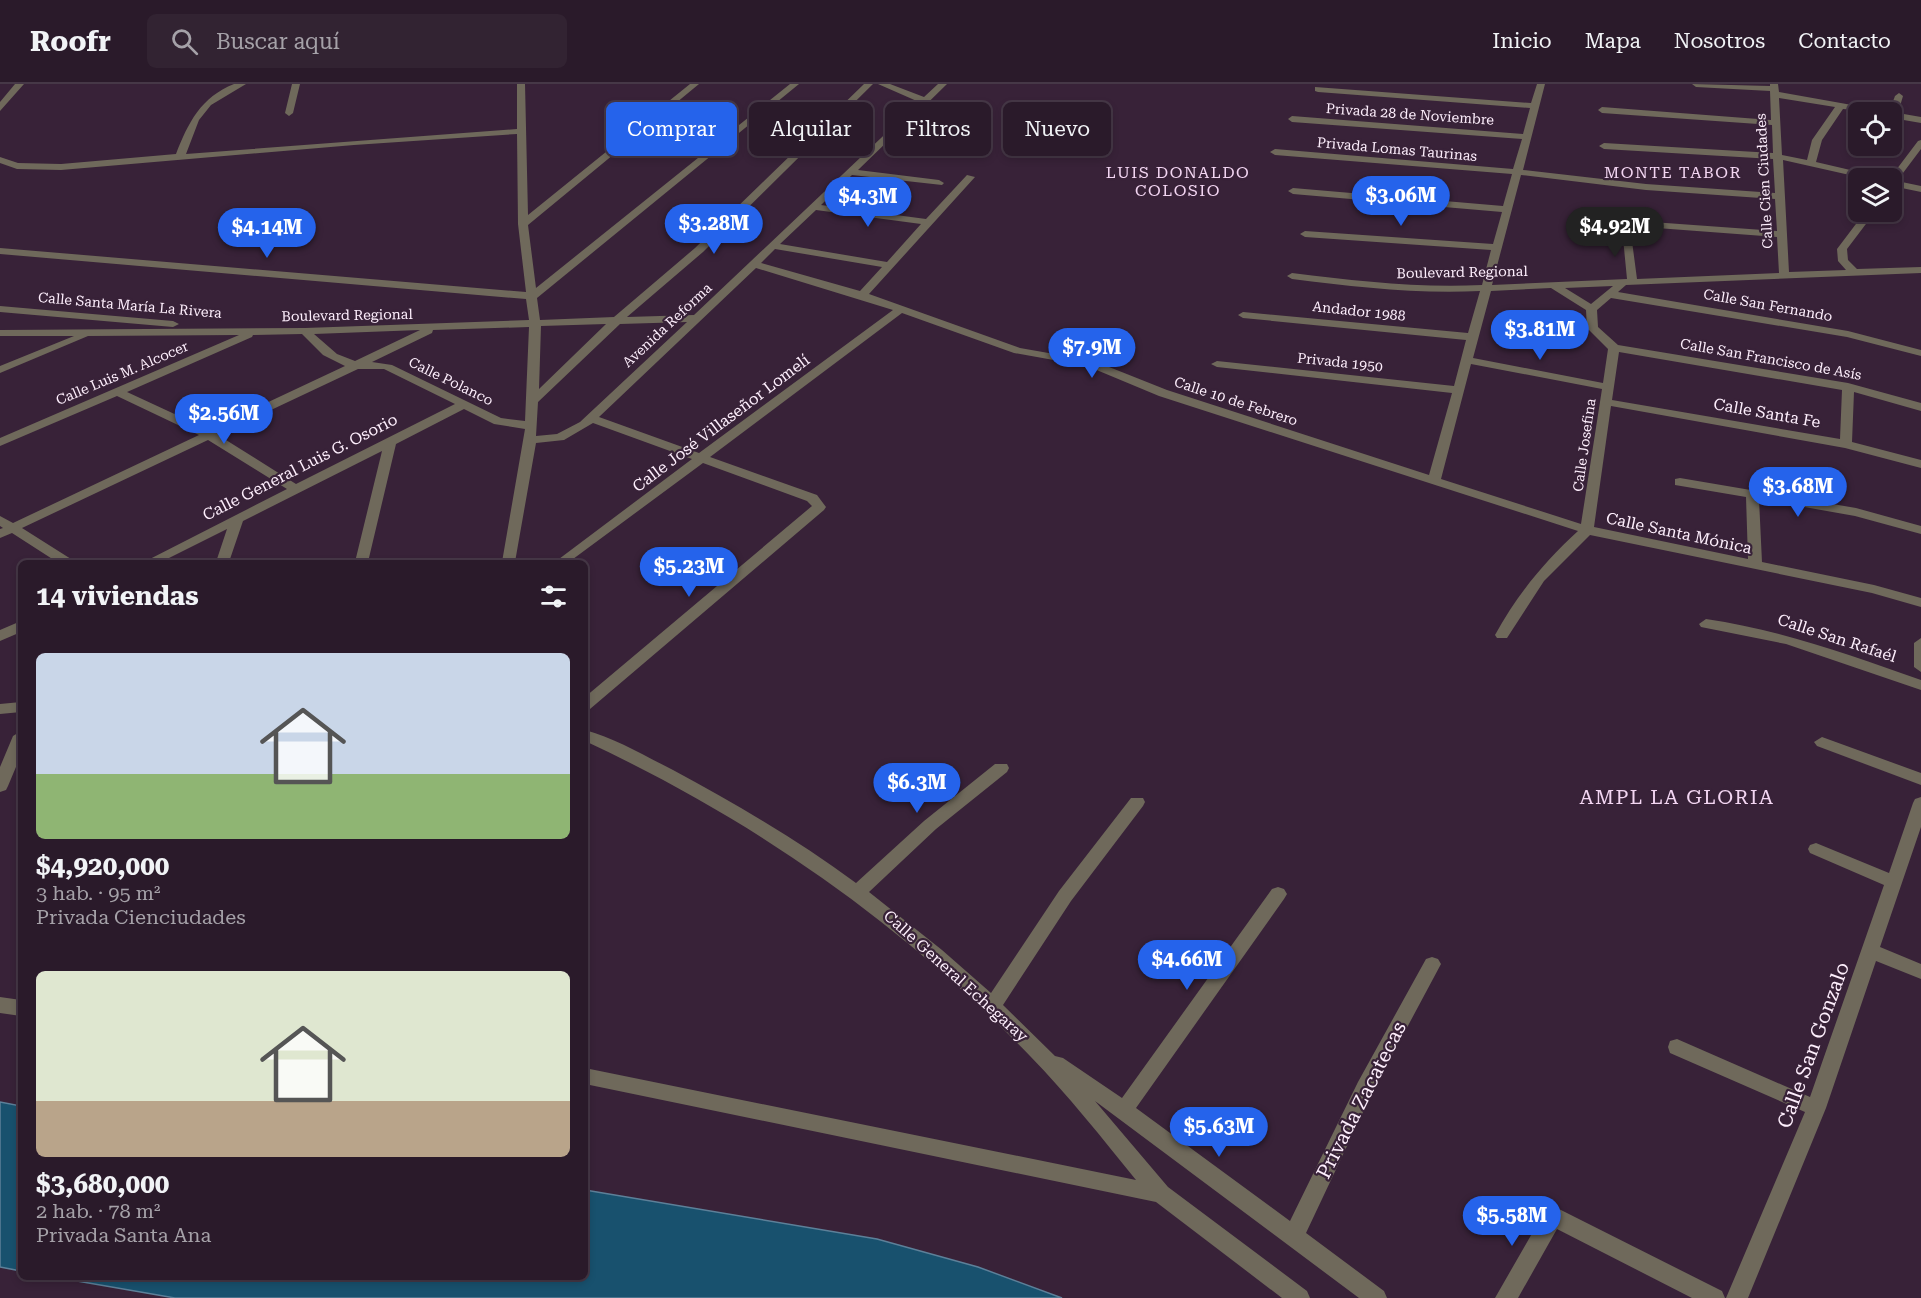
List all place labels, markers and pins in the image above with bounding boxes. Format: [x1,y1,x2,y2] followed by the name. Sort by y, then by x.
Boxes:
[1352,176,1450,227] pin: $3.06M
[826,177,910,228] pin: $4.3M
[665,204,763,255] pin: $3.28M
[1566,207,1664,258] pin: $4.92M
[218,208,316,259] pin: $4.14M
[1491,310,1589,361] pin: $3.81M
[1050,328,1134,379] pin: $7.9M
[175,394,273,445] pin: $2.56M
[1749,467,1847,518] pin: $3.68M
[640,547,738,598] pin: $5.23M
[875,763,959,814] pin: $6.3M
[1138,940,1236,991] pin: $4.66M
[1170,1107,1268,1158] pin: $5.63M
[1463,1196,1561,1247] pin: $5.58M

